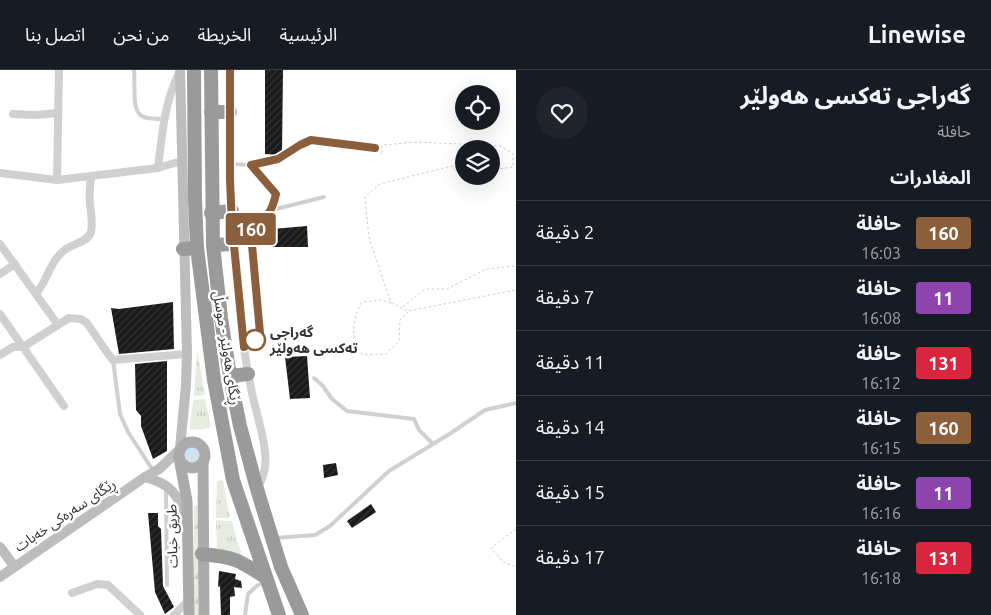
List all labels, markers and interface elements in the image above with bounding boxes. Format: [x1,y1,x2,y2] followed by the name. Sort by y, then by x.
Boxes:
[868,21,966,48] text: Linewise
[25,24,85,44] text: اتصل بنا
[113,24,169,44] text: من نحن
[197,24,251,44] text: الخريطة
[279,24,337,44] text: الرئيسية
[740,82,971,109] text: گەراجی تەکسی هەولێر
[455,85,500,185] map controls
[455,85,500,130] button: locate
[536,87,588,139] button: heart
[937,122,971,140] text: حافلة
[455,140,500,185] button: layers
[890,166,971,188] text: المغادرات
[856,212,901,234] text: حافلة
[222,213,280,245] line badge: 160
[236,219,266,239] text: 160
[536,221,594,243] text: 2 دقيقة
[928,223,959,243] text: 160
[861,244,901,262] text: 16:03
[856,277,901,299] text: حافلة
[536,286,594,308] text: 7 دقيقة
[933,288,954,308] text: 11
[206,290,246,407] street label: ڕێگای هەولێر - موسڵ
[861,309,901,327] text: 16:08
[269,324,358,357] place label: گەراجی تەکسی هەولێر
[244,329,266,351] marker: گەراجی تەکسی هەولێر
[856,342,901,364] text: حافلة
[536,351,605,373] text: 11 دقيقة
[928,353,959,373] text: 131
[861,374,901,392] text: 16:12
[856,407,901,429] text: حافلة
[536,416,605,438] text: 14 دقيقة
[928,418,959,438] text: 160
[861,439,901,457] text: 16:15
[856,472,901,494] text: حافلة
[12,475,121,558] street label: ڕێگای سەرەکی خەبات
[536,481,605,503] text: 15 دقيقة
[933,483,954,503] text: 11
[163,504,183,568] street label: طريق خبات
[861,504,901,522] text: 16:16
[856,537,901,559] text: حافلة
[536,546,605,568] text: 17 دقيقة
[928,548,959,568] text: 131
[861,569,901,587] text: 16:18

